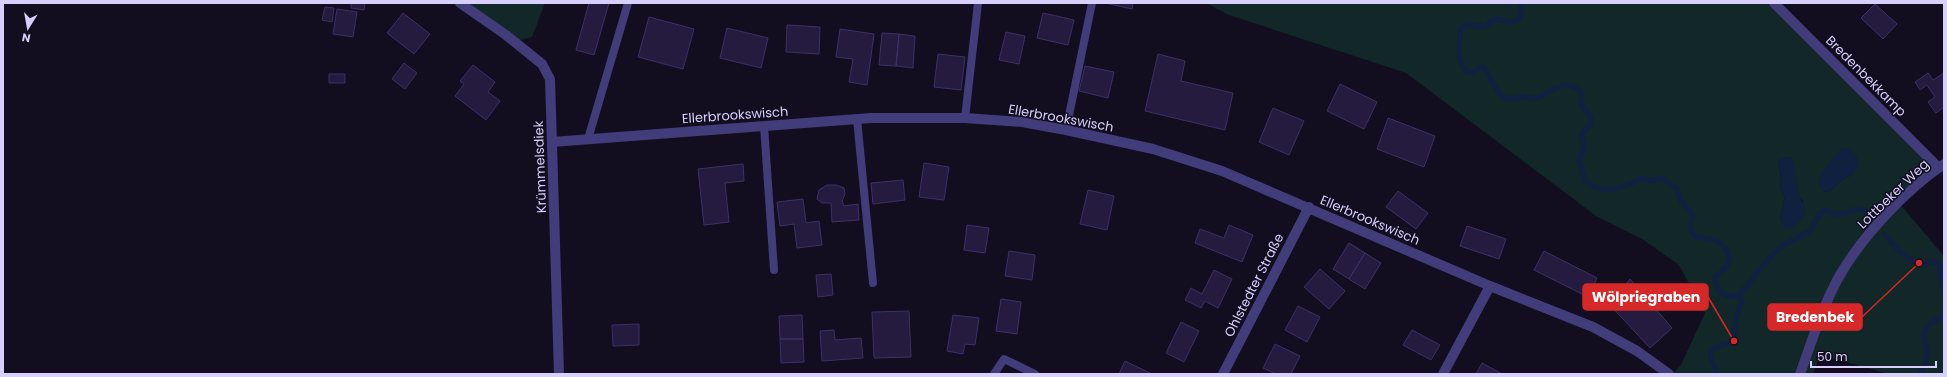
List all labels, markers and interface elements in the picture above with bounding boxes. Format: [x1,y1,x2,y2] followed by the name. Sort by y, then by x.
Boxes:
[8,8,48,48] north arrow
[21,29,32,46] text: N
[1821,31,1911,121] street label: Bredenbekkamp
[1007,99,1115,137] street label: Ellerbrookswisch
[681,102,789,128] street label: Ellerbrookswisch
[529,120,551,214] street label: Krümmelsdiek
[1853,155,1933,233] street label: Lottbeker Weg
[1317,190,1423,250] street label: Ellerbrookswisch
[1220,230,1288,340] street label: Ohlstedter Straße
[1583,284,1708,310] callout: Wölpriegraben
[1592,287,1700,307] text: Wölpriegraben
[1768,304,1862,330] callout: Bredenbek
[1776,307,1854,327] text: Bredenbek
[1811,343,1936,369] scale bar
[1817,348,1848,365] text: 50 m

